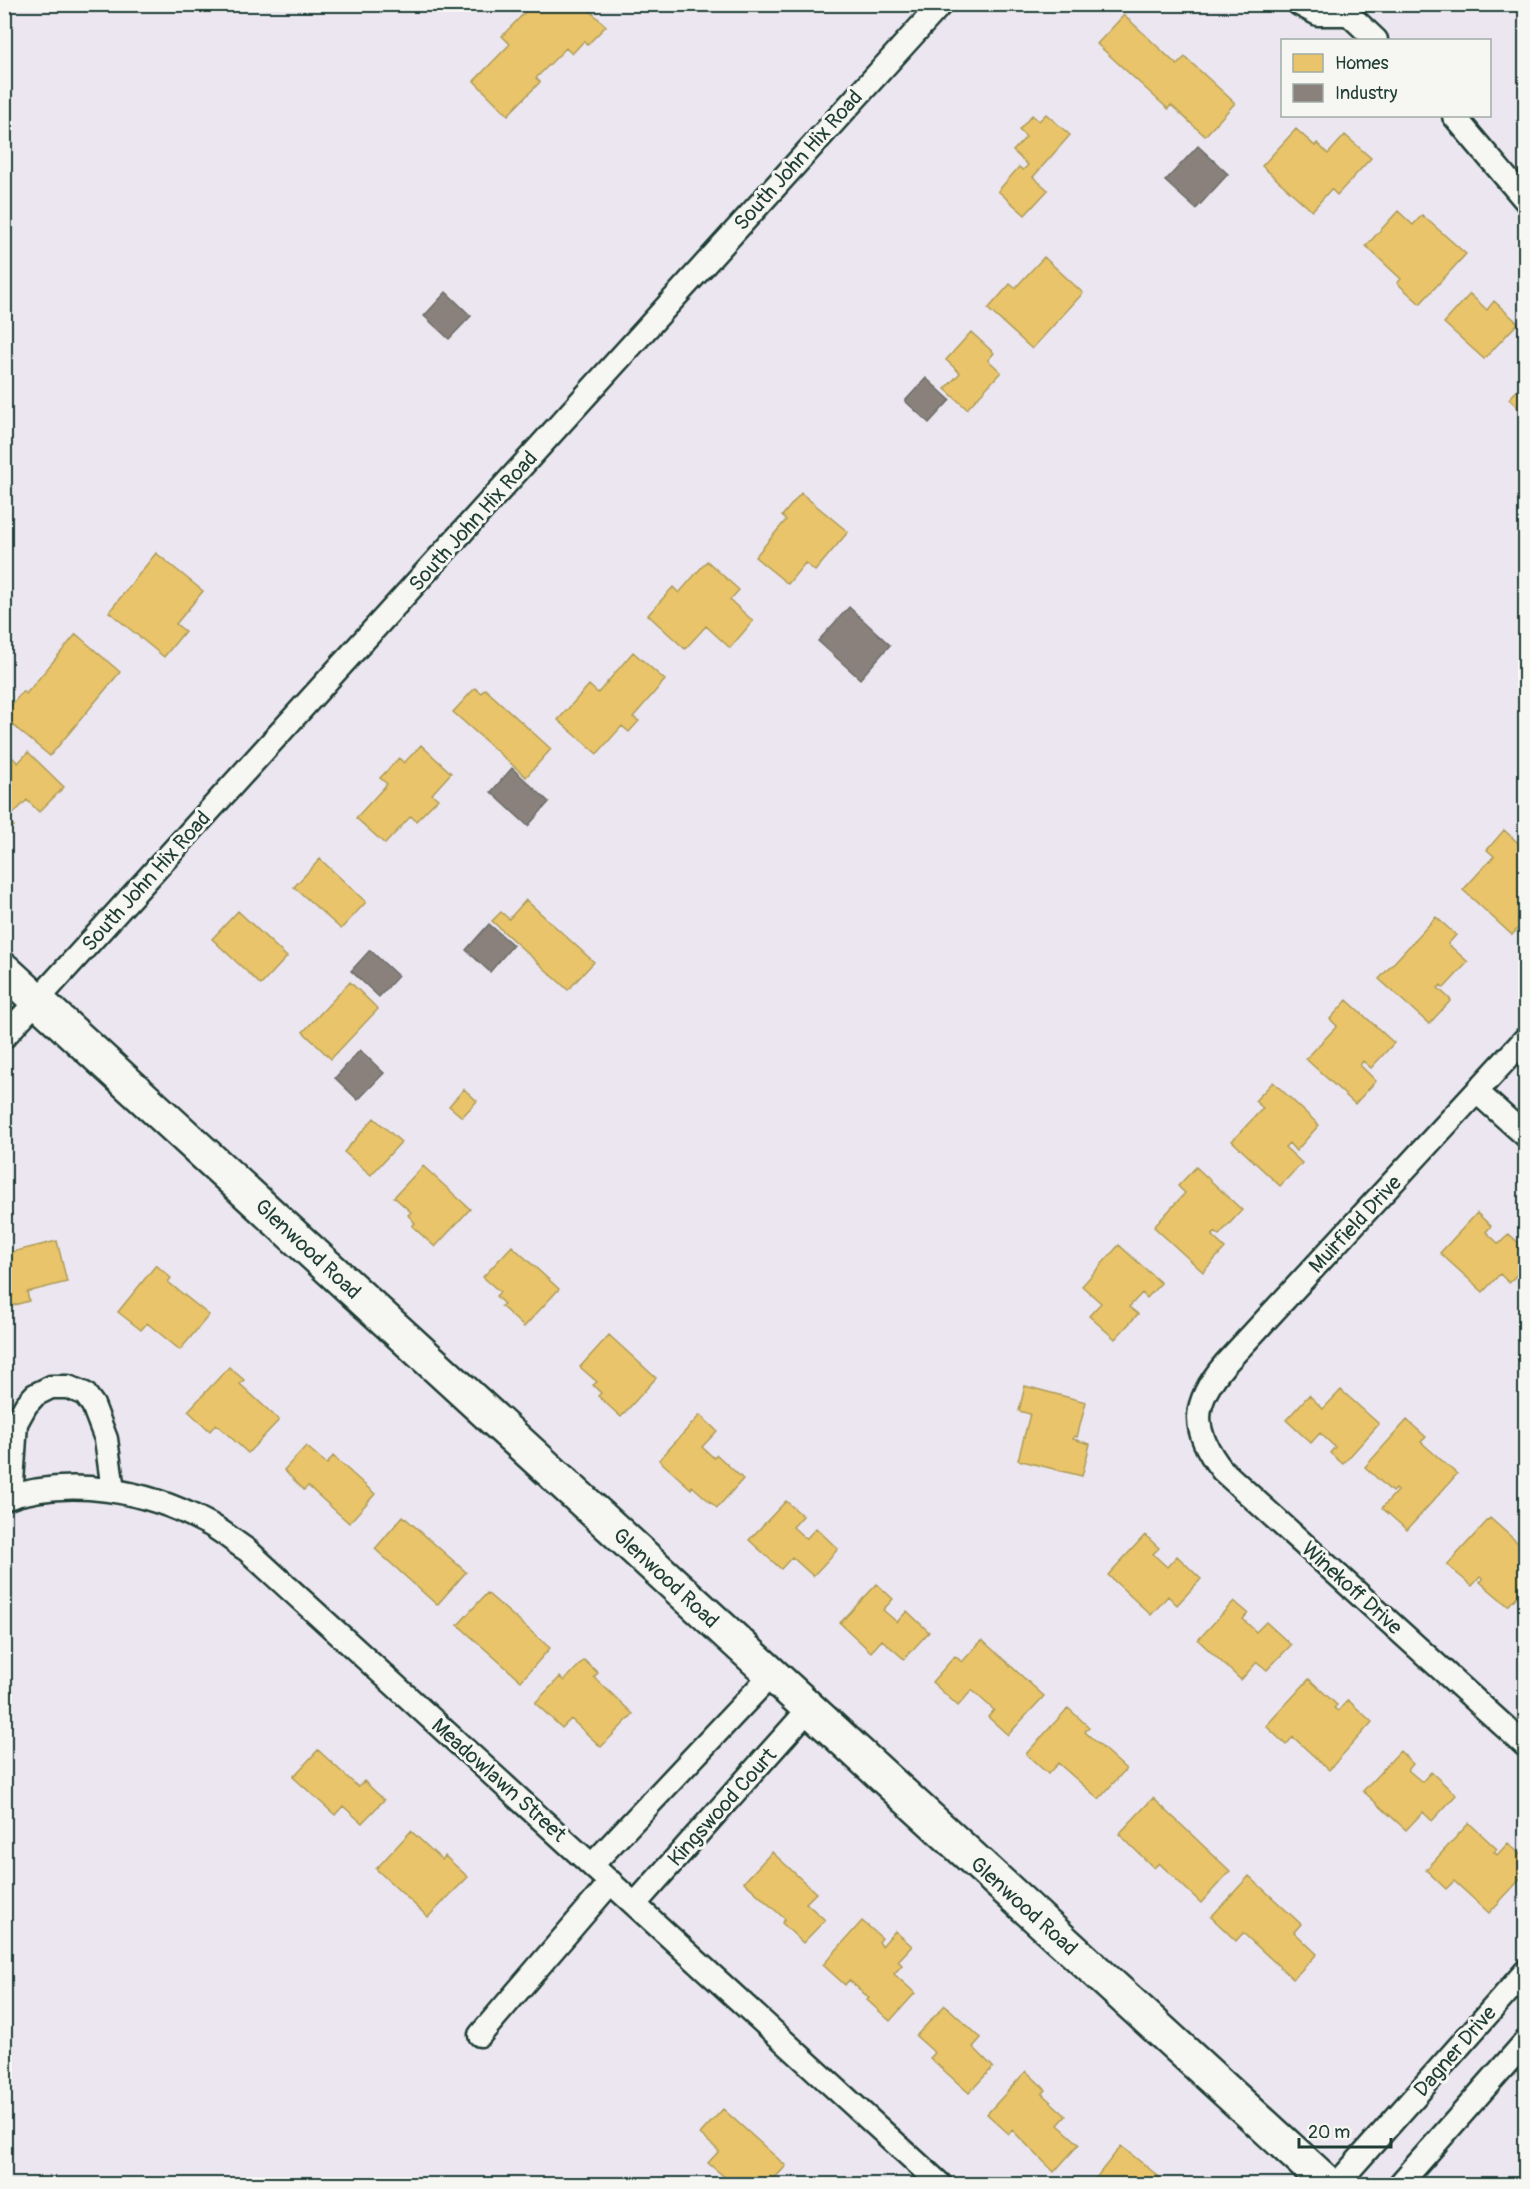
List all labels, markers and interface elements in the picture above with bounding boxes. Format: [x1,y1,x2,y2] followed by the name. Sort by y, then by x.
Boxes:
[1281,39,1491,117] legend
[1335,52,1388,75] text: Homes
[1335,82,1398,105] text: Industry
[728,84,869,236] street label: South John Hix Road
[403,445,544,597] street label: South John Hix Road
[76,805,217,957] street label: South John Hix Road
[1303,1169,1408,1279] street label: Muirfield Drive
[249,1193,366,1305] street label: Glenwood Road
[607,1522,724,1634] street label: Glenwood Road
[1295,1536,1408,1641] street label: Winekoff Drive
[425,1713,572,1849] street label: Meadowlawn Street
[662,1742,783,1872] street label: Kingswood Court
[964,1851,1083,1962] street label: Glenwood Road
[1408,1999,1503,2103] street label: Dagner Drive
[1299,2111,1390,2149] scale bar
[1308,2121,1350,2144] text: 20 m

